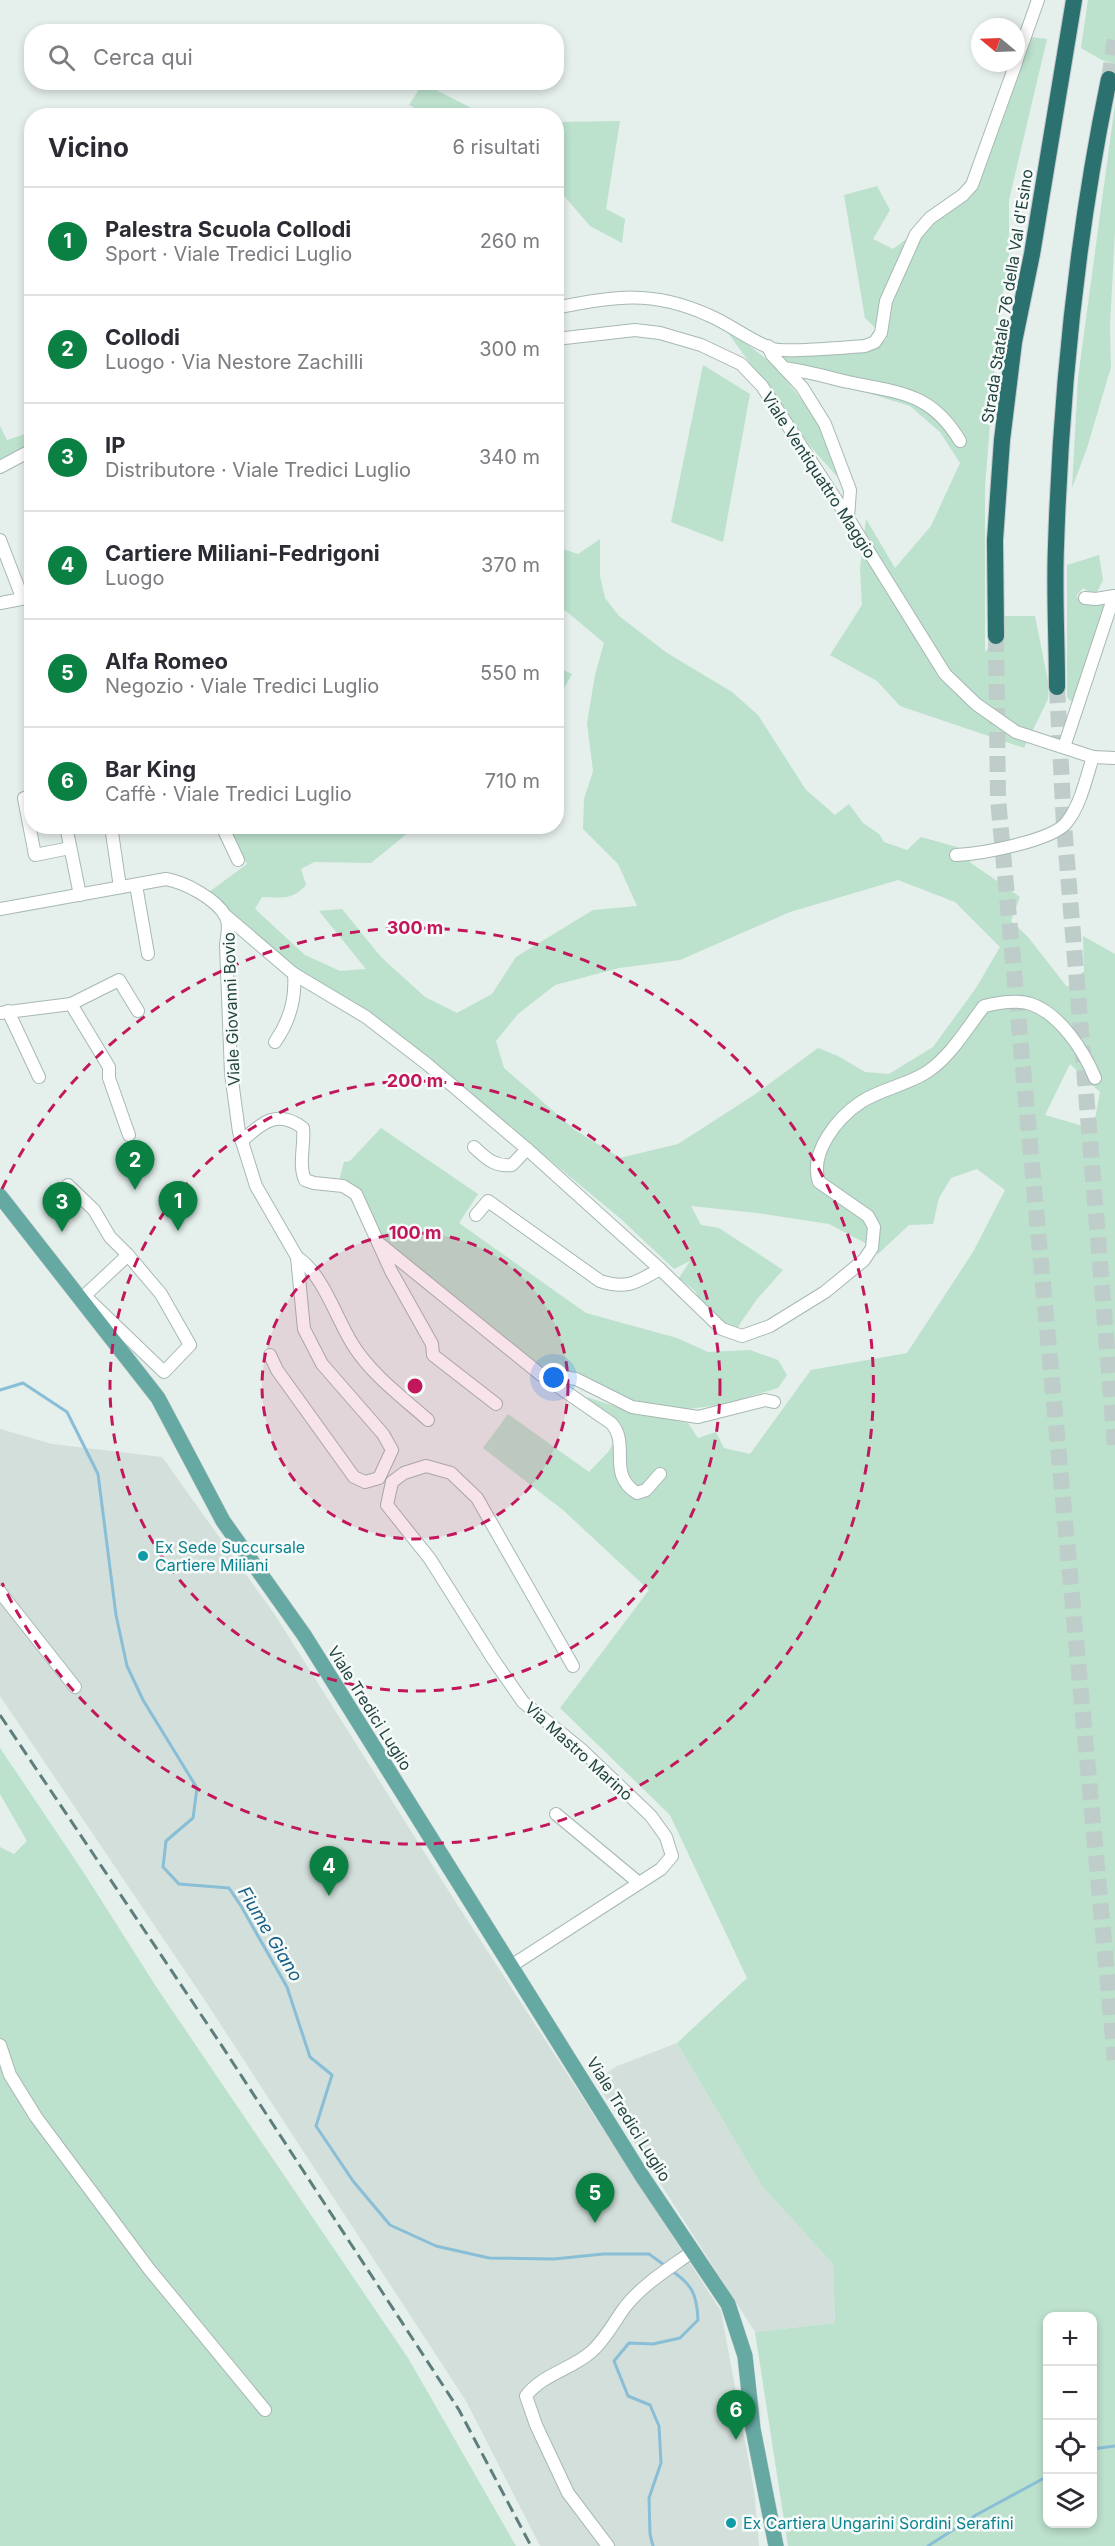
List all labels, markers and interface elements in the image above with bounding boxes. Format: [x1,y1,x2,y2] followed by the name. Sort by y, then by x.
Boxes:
[971,18,1025,72] north arrow
[24,24,564,90] search box
[45,41,78,74] icon: search
[93,44,193,70] text: Cerca qui
[48,132,129,163] text: Vicino
[453,135,540,159] text: 6 risultati
[977,167,1037,425] street label: Strada Statale 76 della Val d'Esino
[105,216,351,242] text: Palestra Scuola Collodi
[63,229,72,253] text: 1
[480,229,540,253] text: 260 m
[105,242,352,266] text: Sport · Viale Tredici Luglio
[105,324,180,350] text: Collodi
[61,337,74,361] text: 2
[479,337,540,361] text: 300 m
[105,350,363,374] text: Luogo · Via Nestore Zachilli
[758,388,880,562] street label: Viale Ventiquattro Maggio
[105,432,125,458] text: IP
[61,445,74,469] text: 3
[479,445,540,469] text: 340 m
[105,458,411,482] text: Distributore · Viale Tredici Luglio
[105,540,380,566] text: Cartiere Miliani-Fedrigoni
[61,553,74,577] text: 4
[481,553,540,577] text: 370 m
[105,566,164,590] text: Luogo
[105,648,228,674] text: Alfa Romeo
[61,661,74,685] text: 5
[480,661,540,685] text: 550 m
[105,674,379,698] text: Negozio · Viale Tredici Luglio
[105,756,196,782] text: Bar King
[61,769,74,793] text: 6
[485,769,540,793] text: 710 m
[105,782,352,806] text: Caffè · Viale Tredici Luglio
[387,917,443,938] text: 300 m
[218,932,244,1086] street label: Viale Giovanni Bovio
[387,1070,443,1091] text: 200 m
[116,1140,154,1190] pin: 2
[42,1182,82,1232] pin: 3
[158,1182,198,1231] pin: 1
[389,1222,441,1243] text: 100 m
[539,1363,568,1392] your location
[405,1376,425,1396] centre of rings
[155,1537,305,1575] place label: Ex Sede Succursale Cartiere Miliani
[136,1549,150,1563] marker: Ex Sede Succursale Cartiere Miliani
[324,1642,416,1774] street label: Viale Tredici Luglio
[521,1697,637,1805] street label: Via Mastro Marino
[310,1846,348,1896] pin: 4
[234,1882,307,1985] water label: Fiume Giano
[583,2053,675,2185] street label: Viale Tredici Luglio
[576,2174,614,2223] pin: 5
[1043,2312,1097,2528] map controls
[1043,2312,1097,2366] button: +
[1043,2366,1097,2420] button: −
[716,2390,756,2440] pin: 6
[1043,2420,1097,2474] button: locate
[1043,2474,1097,2528] button: layers
[743,2513,1014,2533] place label: Ex Cartiera Ungarini Sordini Serafini
[724,2516,738,2530] marker: Ex Cartiera Ungarini Sordini Serafini

